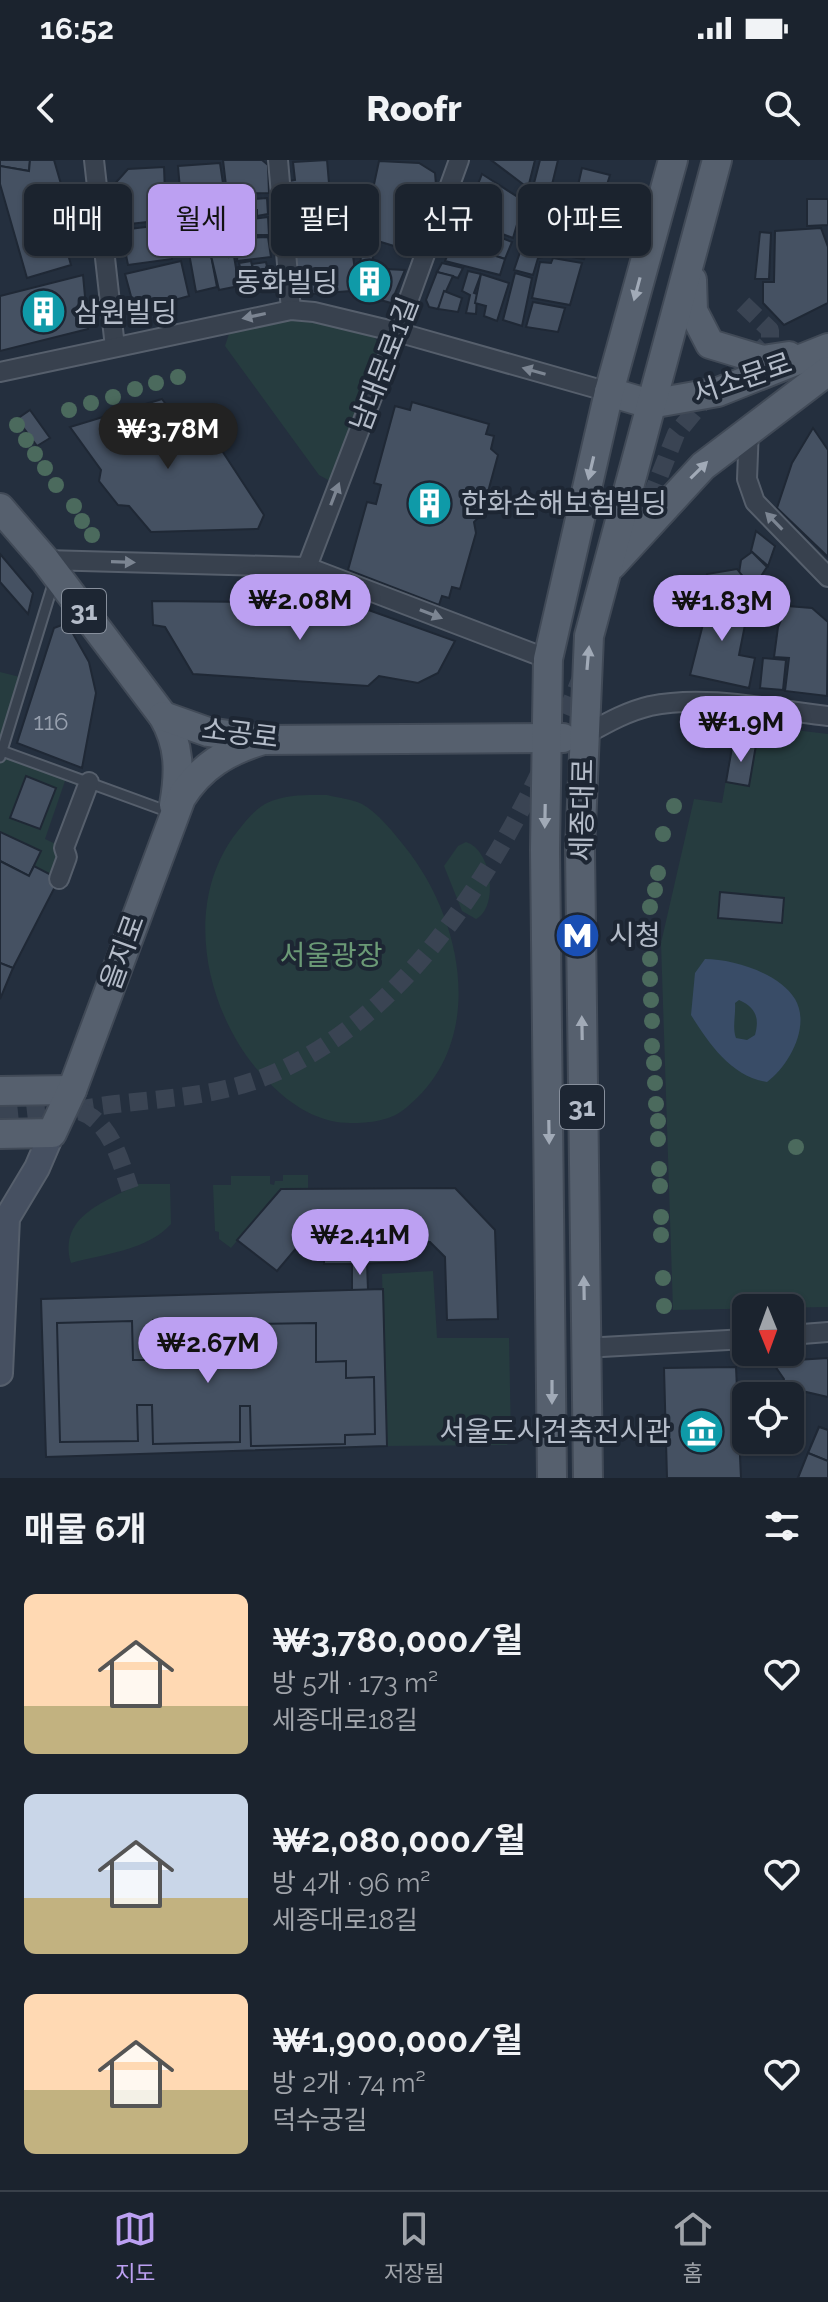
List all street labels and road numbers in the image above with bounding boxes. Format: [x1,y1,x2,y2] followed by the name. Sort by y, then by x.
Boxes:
[344,293,425,436] street label: 남대문로1길
[688,346,796,411] street label: 서소문로
[62,589,106,633] road number: 31
[200,712,280,755] street label: 소공로
[565,758,600,862] street label: 세종대로
[94,910,151,994] street label: 을지로
[560,1085,604,1129] road number: 31

